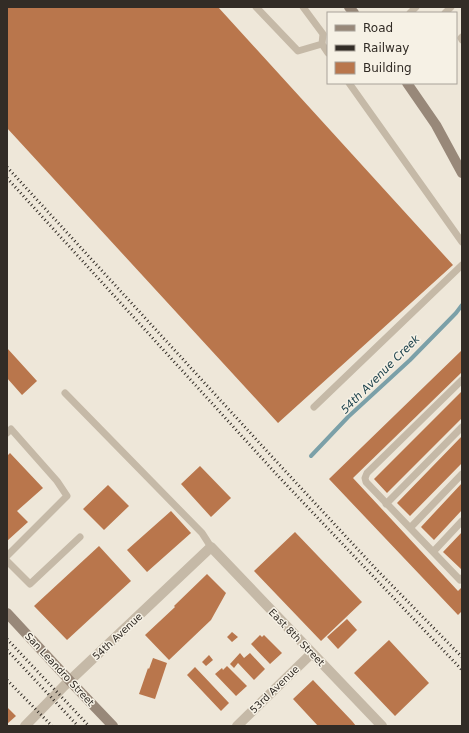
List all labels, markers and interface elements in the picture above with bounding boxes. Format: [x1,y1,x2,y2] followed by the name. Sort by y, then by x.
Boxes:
[327,12,457,84] legend
[363,21,393,35] text: Road
[363,41,409,55] text: Railway
[363,61,412,75] text: Building
[338,332,423,416] water label: 54th Avenue Creek
[267,607,327,668] street label: East 8th Street
[90,611,144,662] street label: 54th Avenue
[23,631,96,708] street label: San Leandro Street
[248,663,301,715] street label: 53rd Avenue

